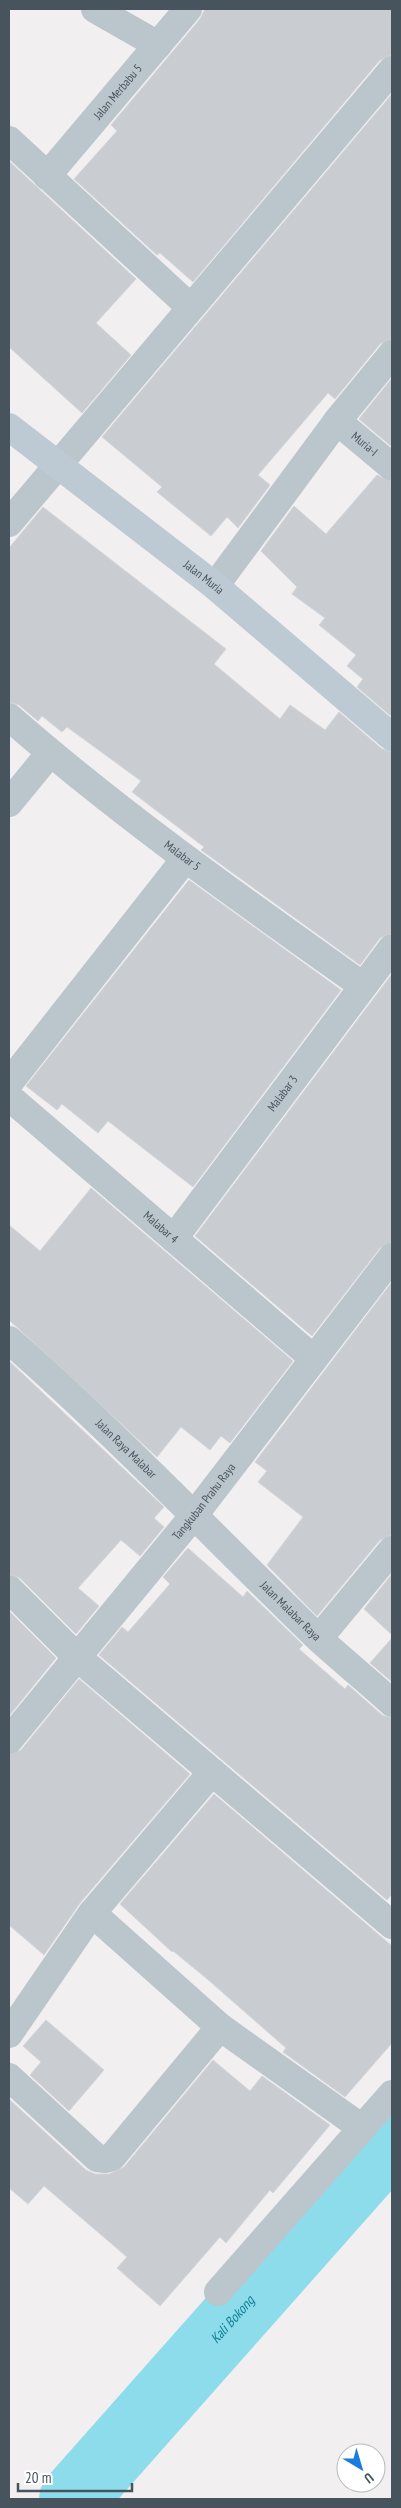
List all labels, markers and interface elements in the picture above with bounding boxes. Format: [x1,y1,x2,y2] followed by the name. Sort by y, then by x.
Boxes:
[89,61,145,123] street label: Jalan Merbabu 5
[349,428,381,459] street label: Muria-I
[180,556,227,597] street label: Jalan Muria
[161,837,204,874] street label: Malabar 5
[264,1072,301,1114] street label: Malabar 3
[140,1208,182,1246] street label: Malabar 4
[92,1415,161,1482] street label: Jalan Raya Malabar
[169,1460,238,1543] street label: Tangkuban Prahu Raya
[257,1577,325,1644] street label: Jalan Malabar Raya
[206,2291,259,2347] water label: Kali Bokong
[336,2443,386,2493] north arrow
[18,2460,131,2492] scale bar
[25,2468,51,2487] text: 20 m
[361,2469,377,2488] text: U

